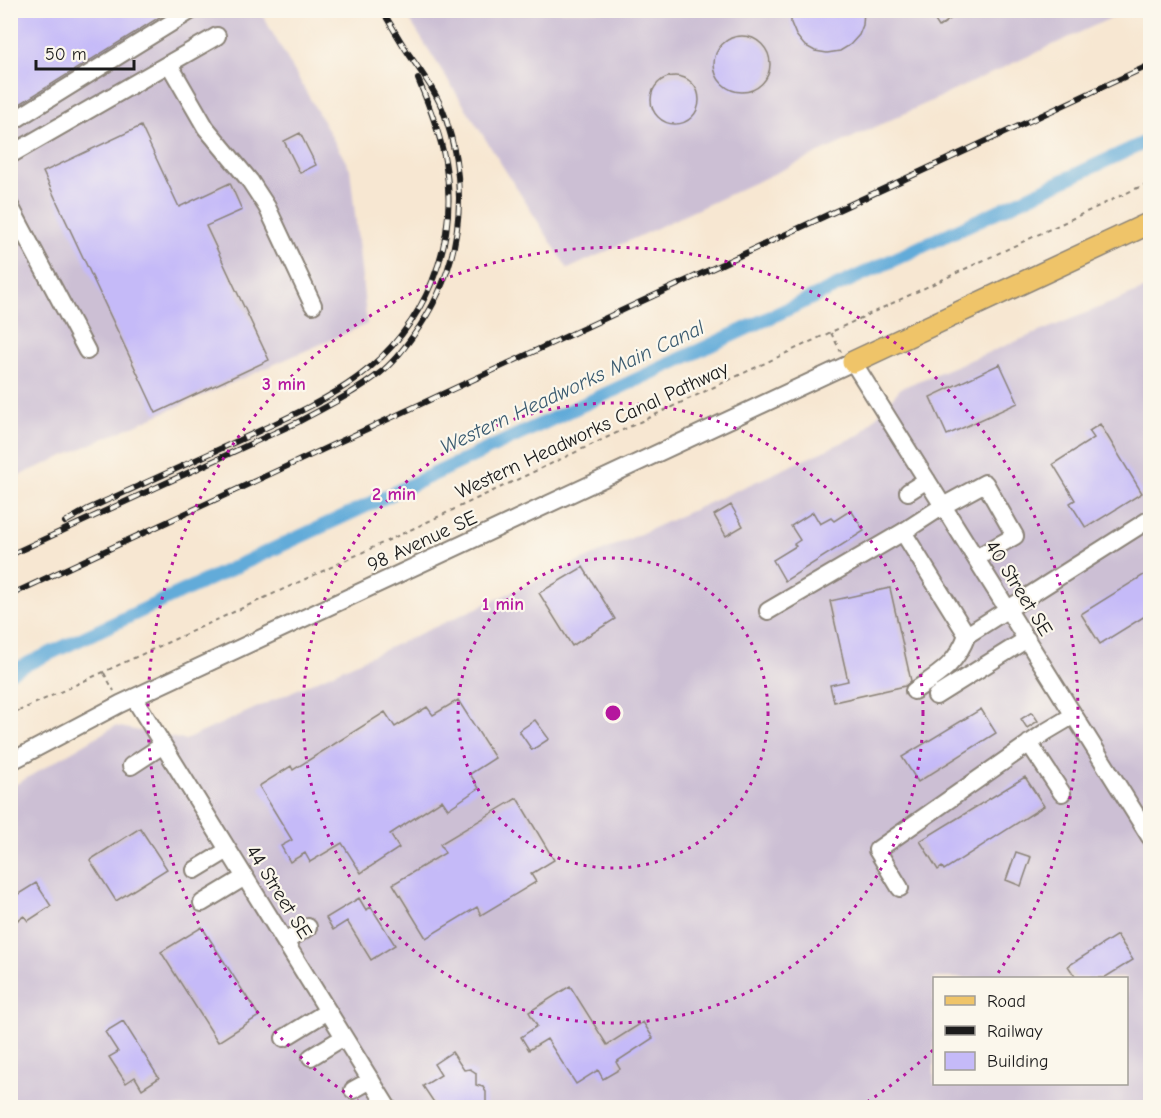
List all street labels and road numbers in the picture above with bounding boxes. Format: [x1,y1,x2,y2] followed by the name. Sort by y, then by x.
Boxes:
[452,357,732,503] street label: Western Headworks Canal Pathway
[364,506,480,576] street label: 98 Avenue SE
[981,536,1057,640] street label: 40 Street SE
[241,841,317,943] street label: 44 Street SE

